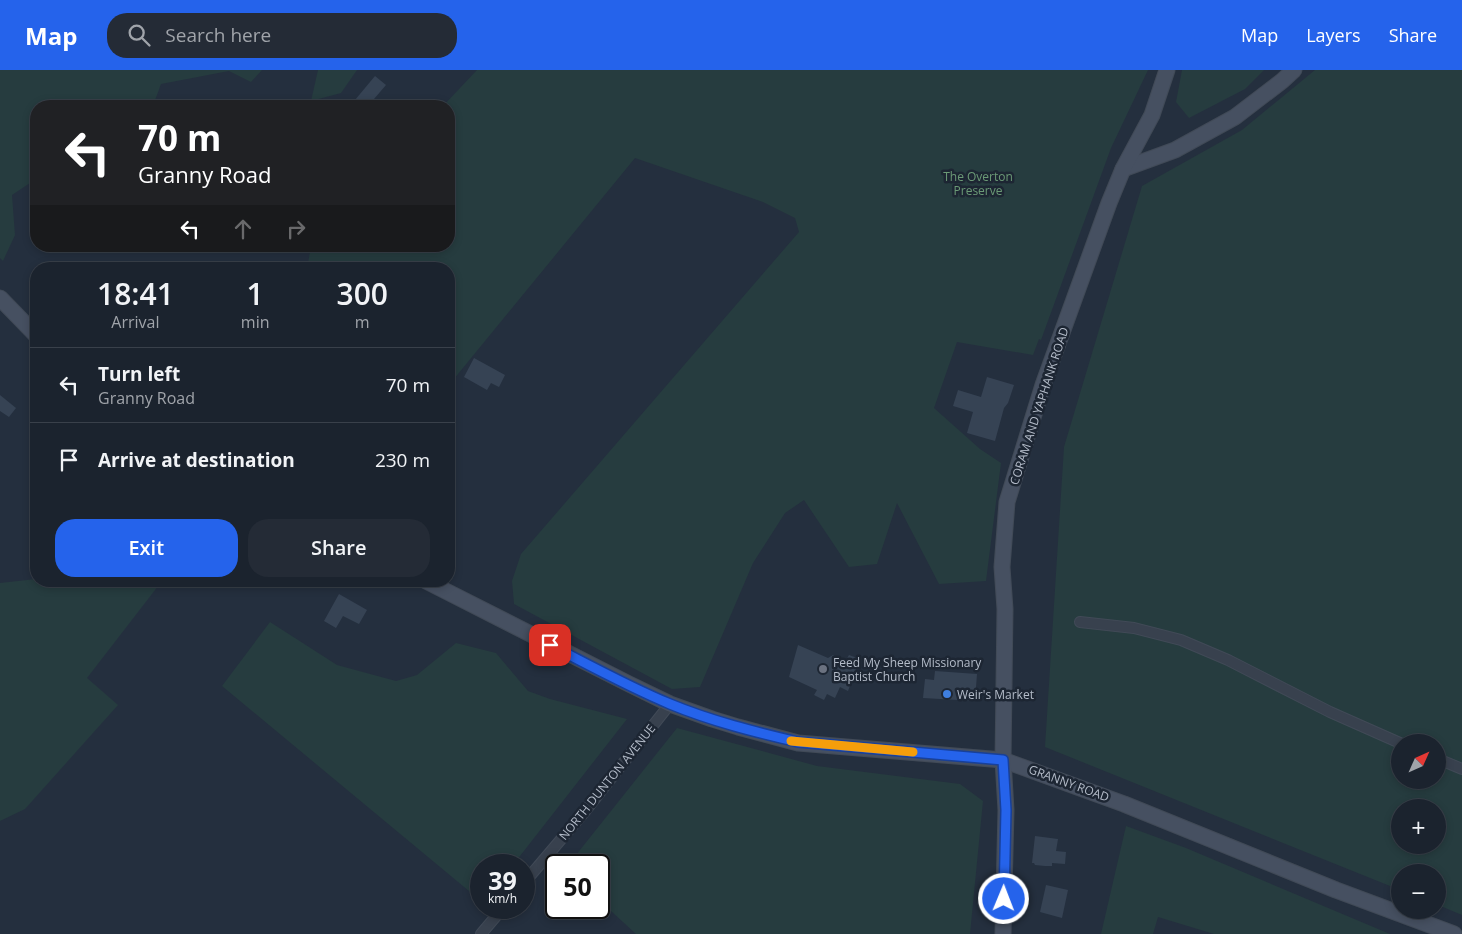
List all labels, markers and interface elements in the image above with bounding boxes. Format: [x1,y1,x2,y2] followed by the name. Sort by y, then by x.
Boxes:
[107,13,457,58] search box
[25,19,77,52] text: Map
[125,21,153,49] icon: search
[165,22,271,48] text: Search here
[1241,23,1278,47] text: Map
[1306,23,1361,47] text: Layers
[1389,23,1437,47] text: Share
[138,114,221,161] text: 70 m
[55,120,120,185] icon: left
[138,159,271,189] text: Granny Road
[943,168,1013,199] park label: The Overton Preserve
[176,215,204,243] icon: left
[229,215,257,243] icon: ahead
[282,215,310,243] icon: right
[97,273,174,314] text: 18:41
[247,273,264,314] text: 1
[337,273,388,314] text: 300
[111,311,160,333] text: Arrival
[241,311,270,333] text: min
[355,311,370,333] text: m
[1005,325,1073,487] street label: CORAM AND YAPHANK ROAD
[98,361,180,387] text: Turn left
[55,371,83,399] icon: left
[386,372,430,398] text: 70 m
[98,387,195,409] text: Granny Road
[55,446,83,474] icon: arrive
[98,447,295,473] text: Arrive at destination
[375,447,430,473] text: 230 m
[55,519,238,577] button: Exit
[248,519,430,577] button: Share
[529,624,571,666] pin
[536,631,564,659] icon: arrive
[833,654,982,685] place label: Feed My Sheep Missionary Baptist Church
[817,663,829,675] marker: Feed My Sheep Missionary Baptist Church
[957,686,1034,703] place label: Weir's Market
[941,688,953,700] marker: Weir's Market
[555,720,659,844] street label: NORTH DUNTON AVENUE
[1391,734,1446,789] north arrow
[1391,734,1446,919] map controls
[1026,761,1112,805] street label: GRANNY ROAD
[1391,799,1446,854] button: +
[545,854,610,919] speed limit sign: 50
[488,863,517,897] text: 39
[1391,864,1446,919] button: −
[977,872,1029,924] position arrow
[488,890,517,907] text: km/h

